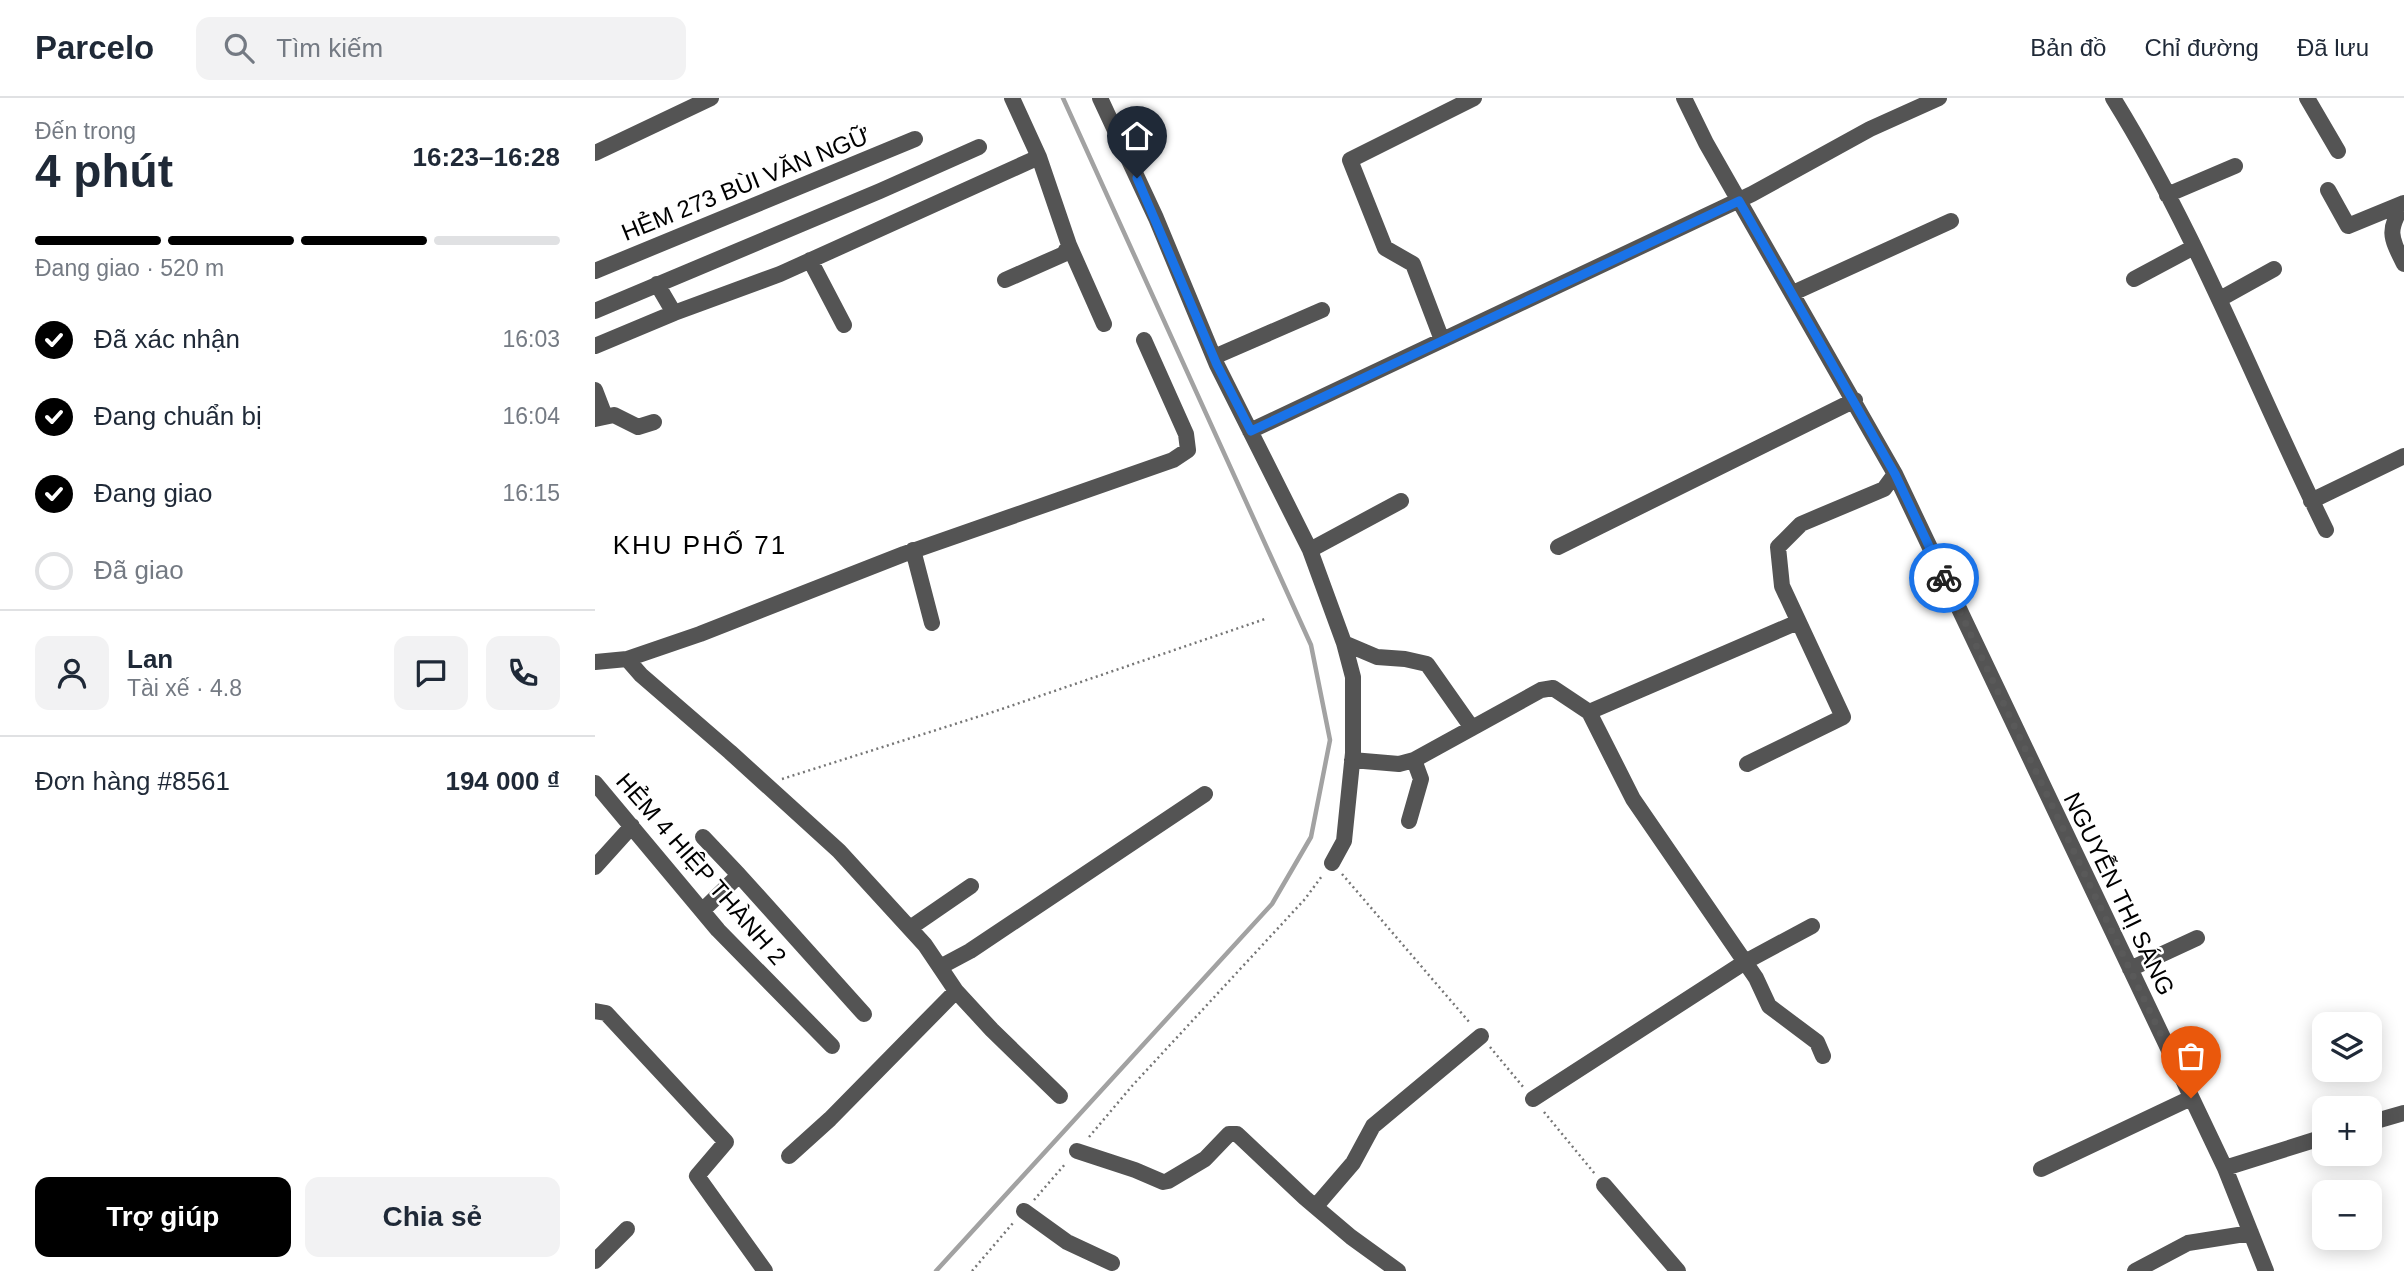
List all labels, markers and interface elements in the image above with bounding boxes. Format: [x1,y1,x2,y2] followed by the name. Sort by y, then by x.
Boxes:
[196,17,686,80] search box
[35,29,154,66] text: Parcelo
[220,29,258,67] icon: search
[276,33,383,63] text: Tìm kiếm
[2030,34,2106,61] text: Bản đồ
[2144,34,2259,61] text: Chỉ đường
[2297,34,2369,61] text: Đã lưu
[1107,106,1167,178] pin
[1118,117,1156,155] icon: home
[35,118,136,144] text: Đến trong
[617,120,874,246] street label: HẺM 273 BÙI VĂN NGỮ
[413,142,560,172] text: 16:23–16:28
[35,145,173,197] text: 4 phút
[35,255,224,281] text: Đang giao · 520 m
[35,321,73,359] icon: check
[94,324,240,354] text: Đã xác nhận
[502,326,560,352] text: 16:03
[35,398,73,436] icon: check
[94,401,262,431] text: Đang chuẩn bị
[502,403,560,429] text: 16:04
[35,475,73,513] icon: check
[94,478,213,508] text: Đang giao
[502,480,560,506] text: 16:15
[613,530,787,560] district label: KHU PHỐ 71
[1909,543,1979,613] courier
[94,555,184,585] text: Đã giao
[1925,559,1963,597] icon: bike
[35,636,109,710] button: person
[394,636,468,710] button: chat
[486,636,560,710] button: phone
[127,644,173,674] text: Lan
[127,675,242,701] text: Tài xế · 4.8
[35,766,230,796] text: Đơn hàng #8561
[445,766,560,796] text: 194 000 ₫
[611,767,793,970] street label: HẺM 4 HIỆP THÀNH 2
[2059,788,2181,1000] street label: NGUYỄN THỊ SÁNG
[2312,1012,2382,1250] map controls
[2312,1012,2382,1082] button: layers
[2161,1026,2221,1098] pin
[2172,1037,2210,1075] icon: bag
[2312,1096,2382,1166] button: +
[35,1177,291,1257] button: Trợ giúp
[305,1177,560,1257] button: Chia sẻ
[2312,1180,2382,1250] button: −

